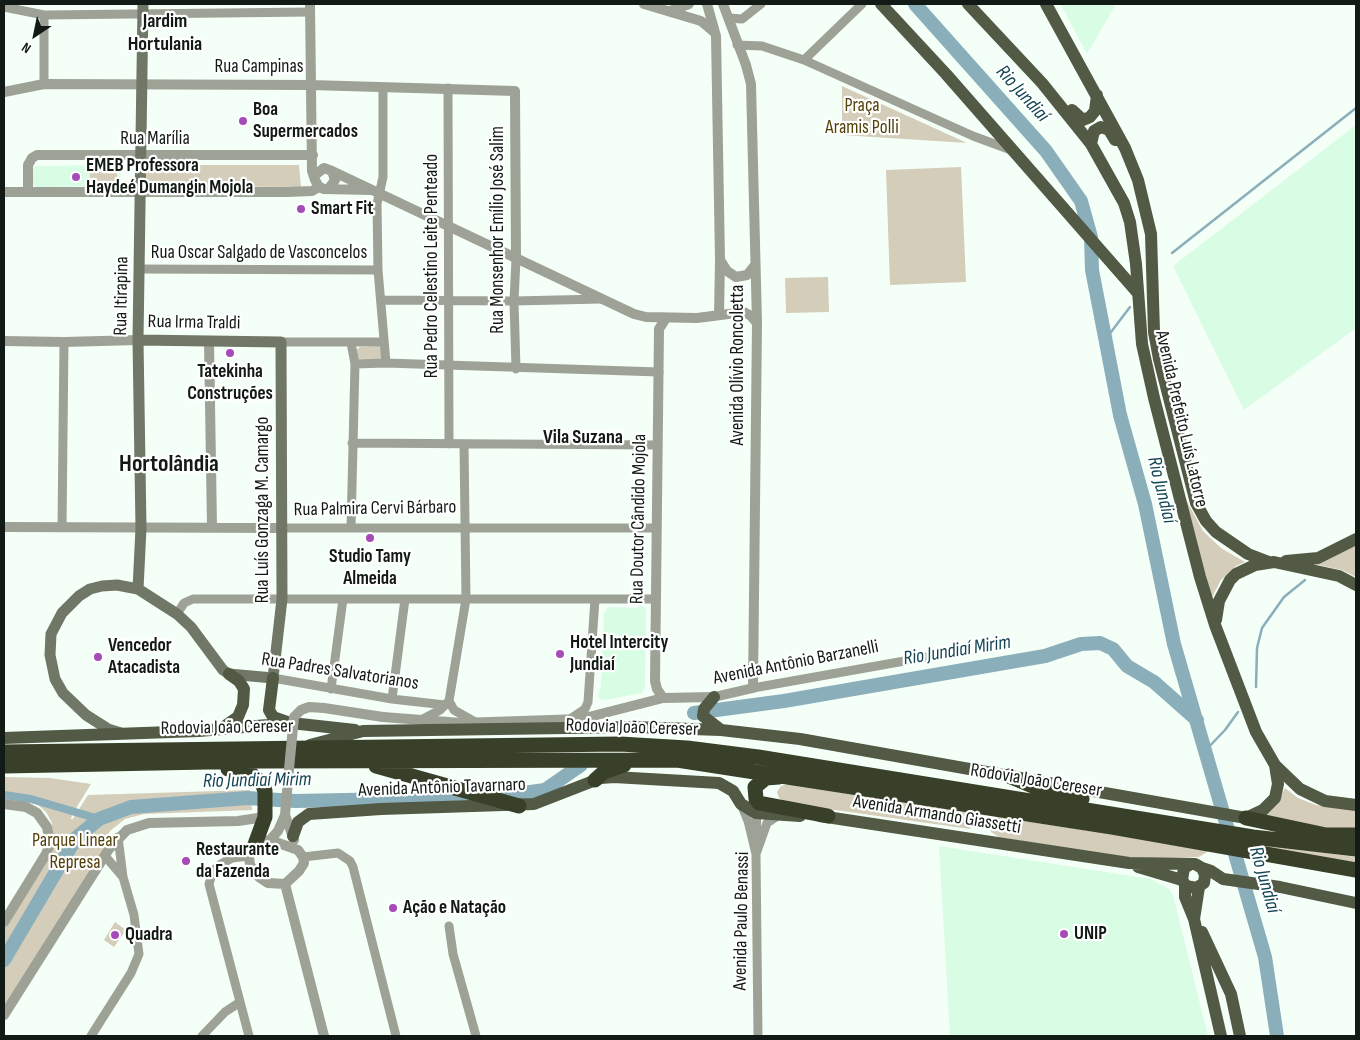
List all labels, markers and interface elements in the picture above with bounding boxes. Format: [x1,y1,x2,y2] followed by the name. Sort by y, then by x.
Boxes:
[10,10,60,60] north arrow
[128,10,202,57] district label: Jardim Hortulania
[18,39,34,57] text: N
[214,56,304,78] street label: Rua Campinas
[990,61,1054,127] water label: Rio Jundiaí
[825,95,899,139] park label: Praça Aramis Polli
[253,99,358,143] place label: Boa Supermercados
[237,115,249,127] marker: Boa Supermercados
[487,126,509,334] street label: Rua Monsenhor Emílio José Salim
[120,128,190,150] street label: Rua Marília
[421,154,443,378] street label: Rua Pedro Celestino Leite Penteado
[86,155,253,199] place label: EMEB Professora Haydeé Dumangin Mojola
[70,171,82,183] marker: EMEB Professora Haydeé Dumangin Mojola
[311,198,373,220] place label: Smart Fit
[295,203,307,215] marker: Smart Fit
[151,242,367,264] street label: Rua Oscar Salgado de Vasconcelos
[110,256,134,336] street label: Rua Itirapina
[727,285,749,445] street label: Avenida Olívio Roncoletta
[147,311,241,335] street label: Rua Irma Traldi
[1150,328,1212,510] street label: Avenida Prefeito Luís Latorre
[224,347,236,359] marker: Tatekinha Construções
[187,361,273,405] place label: Tatekinha Construções
[252,417,274,603] street label: Rua Luís Gonzaga M. Camargo
[543,426,623,450] district label: Vila Suzana
[626,434,652,604] street label: Rua Doutor Cândido Mojola
[119,451,219,479] district label: Hortolândia
[1141,454,1181,526] water label: Rio Jundiaí
[294,496,456,522] street label: Rua Palmira Cervi Bárbaro
[364,532,376,544] marker: Studio Tamy Almeida
[329,546,411,590] place label: Studio Tamy Almeida
[902,631,1012,671] water label: Rio Jundiaí Mirim
[570,632,668,676] place label: Hotel Intercity Jundiaí
[108,635,180,679] place label: Vencedor Atacadista
[711,636,881,690] street label: Avenida Antônio Barzanelli
[260,648,420,696] street label: Rua Padres Salvatorianos
[554,648,566,660] marker: Hotel Intercity Jundiaí
[92,651,104,663] marker: Vencedor Atacadista
[565,714,699,742] street label: Rodovia João Cereser
[160,715,294,741] street label: Rodovia João Cereser
[969,759,1103,803] street label: Rodovia João Cereser
[203,768,311,794] water label: Rio Jundiaí Mirim
[358,774,526,802] street label: Avenida Antônio Tavarnaro
[851,790,1023,840] street label: Avenida Armando Giassetti
[32,830,118,874] park label: Parque Linear Represa
[196,839,279,883] place label: Restaurante da Fazenda
[1243,844,1285,916] water label: Rio Jundiaí
[729,851,755,991] street label: Avenida Paulo Benassi
[180,855,192,867] marker: Restaurante da Fazenda
[403,897,506,919] place label: Ação e Natação
[387,902,399,914] marker: Ação e Natação
[1074,923,1107,945] place label: UNIP
[125,924,173,946] place label: Quadra
[1058,928,1070,940] marker: UNIP
[109,929,121,941] marker: Quadra

